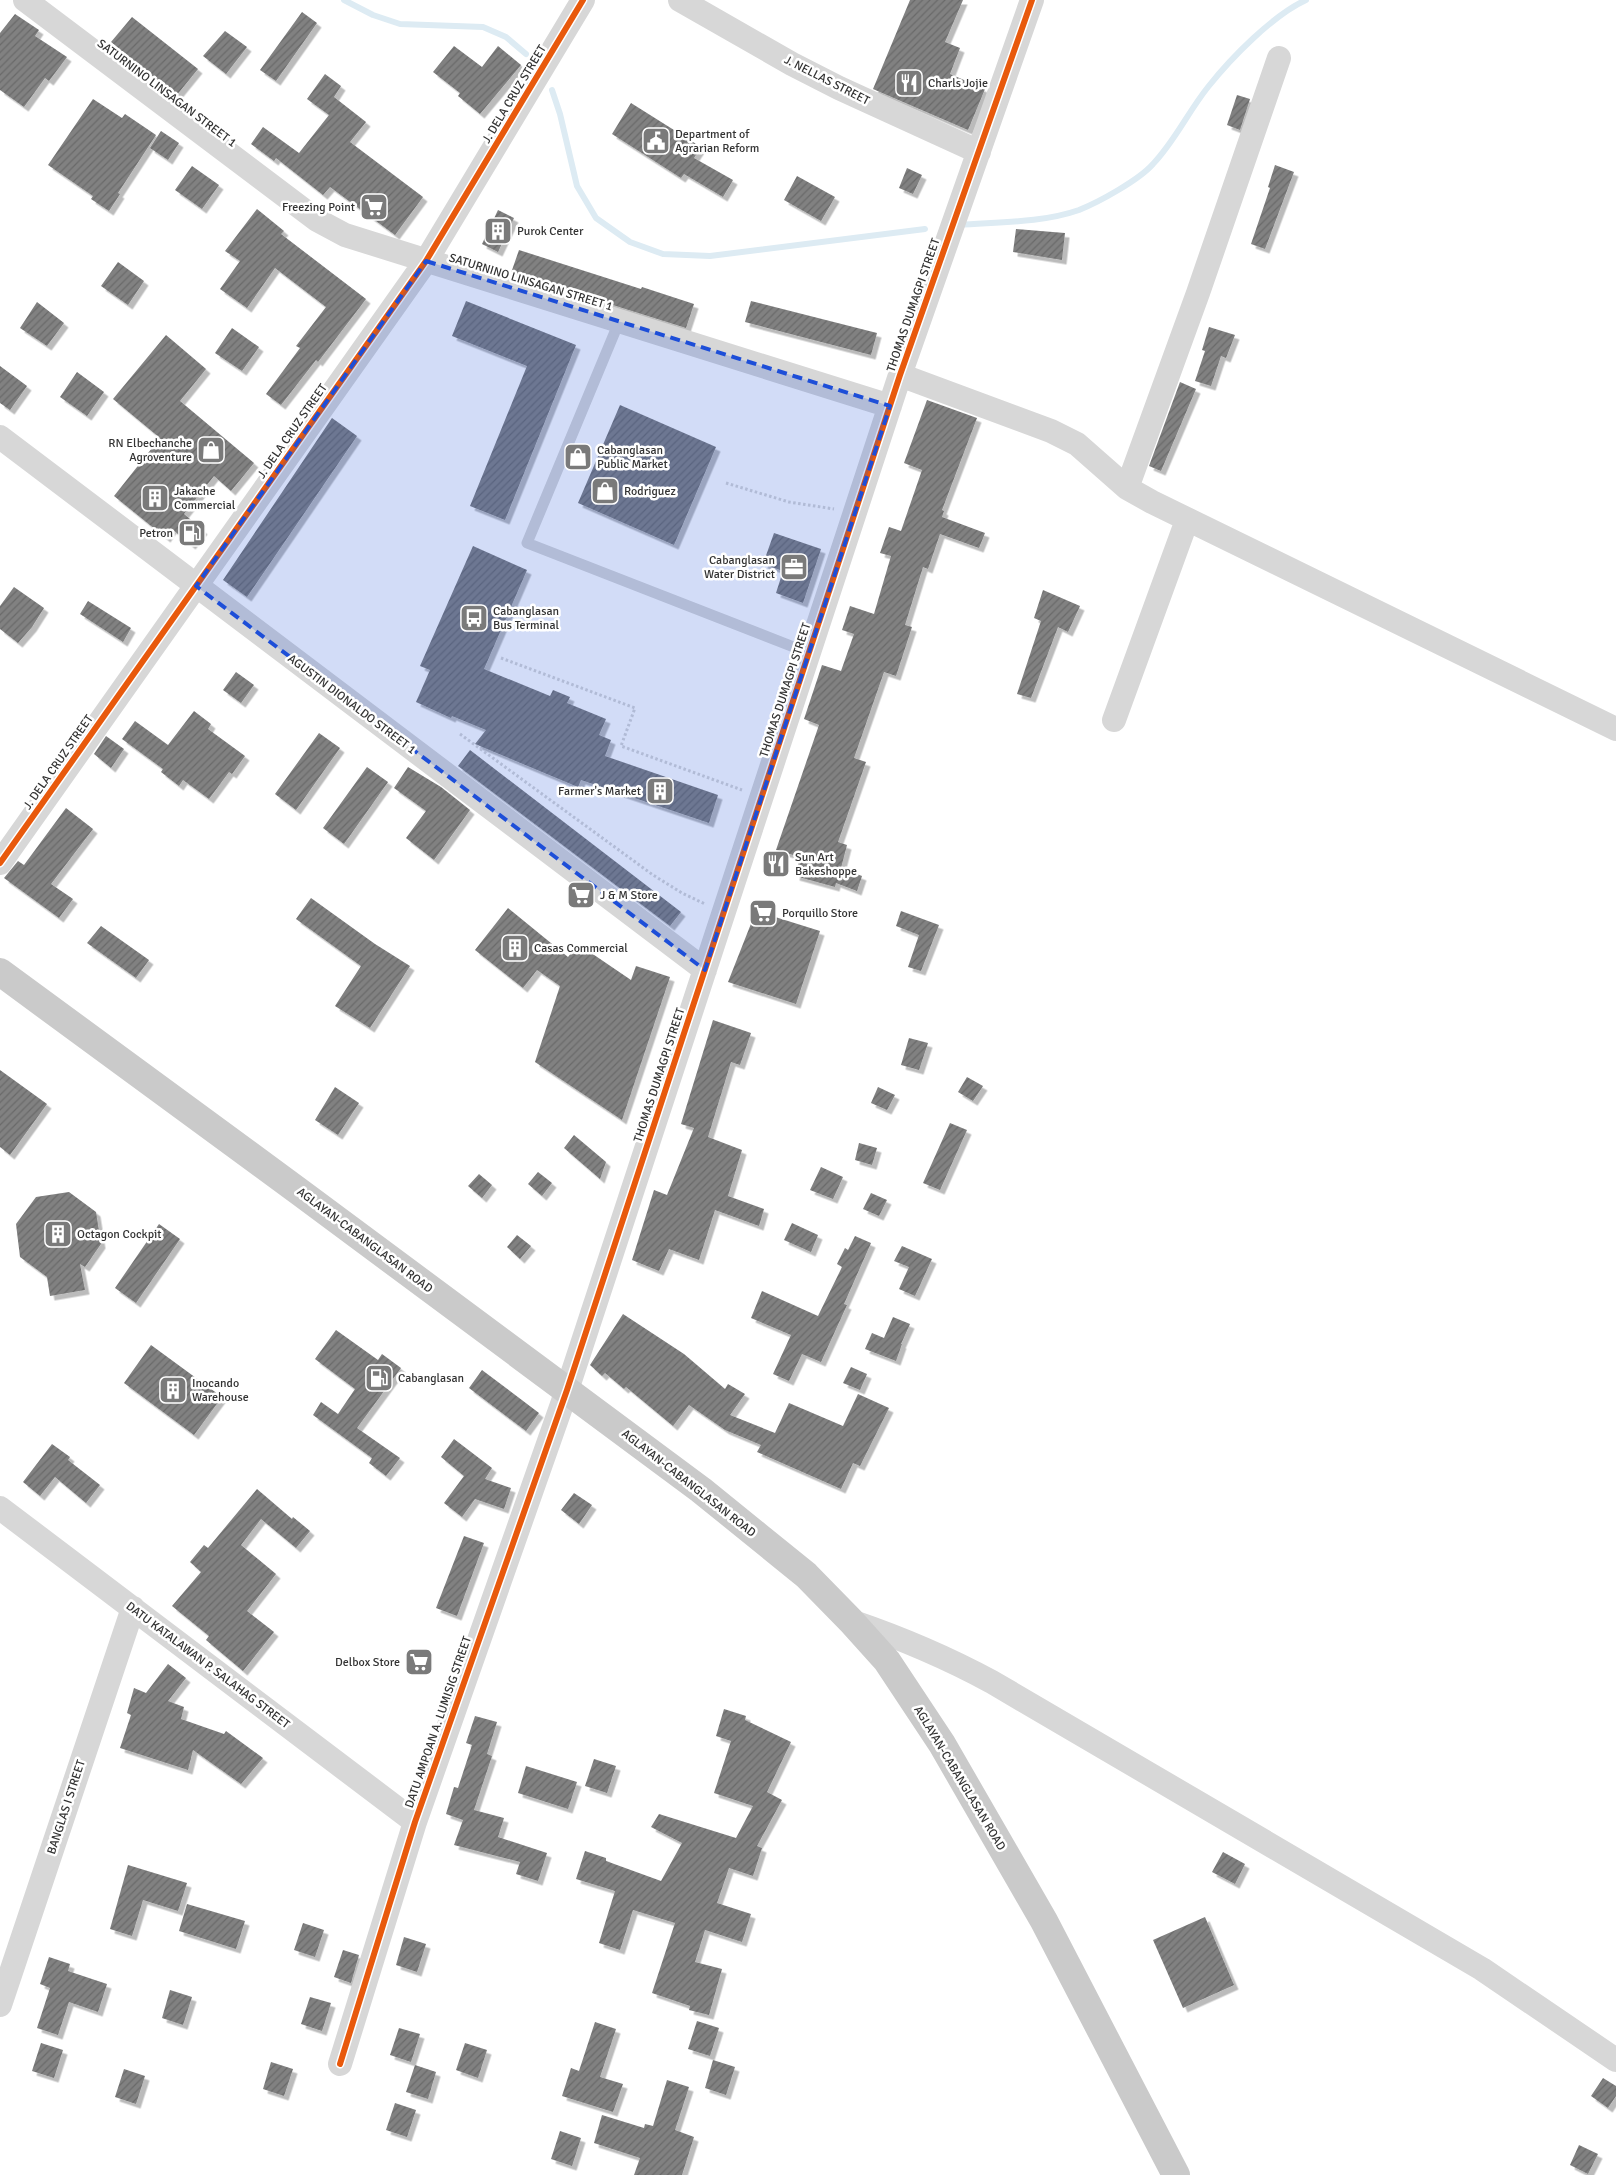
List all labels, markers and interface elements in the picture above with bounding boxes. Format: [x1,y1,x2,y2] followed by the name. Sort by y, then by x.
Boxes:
[94,36,239,151] street label: SATURNINO LINSAGAN STREET 1
[479,42,550,146] street label: J. DELA CRUZ STREET
[782,52,872,108] street label: J. NELLAS STREET
[894,68,924,98] restaurant icon: Charls Jojie
[928,76,988,91] place label: Charls Jojie
[641,126,671,156] public building icon: Department of Agrarian Reform
[675,127,759,156] place label: Department of Agrarian Reform
[359,192,389,222] supermarket icon: Freezing Point
[282,200,355,215] place label: Freezing Point
[483,216,513,246] building icon: Purok Center
[517,224,584,239] place label: Purok Center
[884,236,943,374] street label: THOMAS DUMAGPI STREET
[447,250,615,315] street label: SATURNINO LINSAGAN STREET 1
[254,381,331,481] street label: J. DELA CRUZ STREET
[196,435,226,465] shop icon: RN Elbechanche Agroventure
[108,436,192,465] place label: RN Elbechanche Agroventure
[563,442,593,472] shop icon: Cabanglasan Public Market
[597,443,668,472] place label: Cabanglasan Public Market
[590,476,620,506] shop icon: Rodriguez
[140,483,170,513] building icon: Jakache Commercial
[174,484,236,513] place label: Jakache Commercial
[624,484,676,499] place label: Rodriguez
[177,518,207,548] fuel station icon: Petron
[139,526,173,541] place label: Petron
[779,552,809,582] office icon: Cabanglasan Water District
[704,553,775,582] place label: Cabanglasan Water District
[459,603,489,633] bus stop icon: Cabanglasan Bus Terminal
[493,604,559,633] place label: Cabanglasan Bus Terminal
[757,621,814,759] street label: THOMAS DUMAGPI STREET
[285,651,419,758] street label: AGUSTIN DIONALDO STREET 1
[20,712,97,812] street label: J. DELA CRUZ STREET
[645,776,675,806] building icon: Farmer's Market
[558,784,641,799] place label: Farmer's Market
[761,849,791,879] restaurant icon: Sun Art Bakeshoppe
[795,850,857,879] place label: Sun Art Bakeshoppe
[566,880,596,910] supermarket icon: J & M Store
[600,888,658,903] place label: J & M Store
[748,898,778,928] supermarket icon: Porquillo Store
[782,906,858,921] place label: Porquillo Store
[500,933,530,963] building icon: Casas Commercial
[534,941,628,956] place label: Casas Commercial
[631,1006,688,1144] street label: THOMAS DUMAGPI STREET
[294,1184,436,1296] street label: AGLAYAN-CABANGLASAN ROAD
[43,1219,73,1249] building icon: Octagon Cockpit
[77,1227,161,1242] place label: Octagon Cockpit
[364,1363,394,1393] fuel station icon: Cabanglasan
[398,1371,464,1386] place label: Cabanglasan
[158,1375,188,1405] building icon: Inocando Warehouse
[192,1376,249,1405] place label: Inocando Warehouse
[619,1426,759,1541] street label: AGLAYAN-CABANGLASAN ROAD
[123,1599,293,1732] street label: DATU KATALAWAN P. SALAHAG STREET
[402,1634,475,1810] street label: DATU AMPOAN A. LUMISIG STREET
[404,1647,434,1677] supermarket icon: Delbox Store
[335,1655,400,1670] place label: Delbox Store
[910,1703,1009,1853] street label: AGLAYAN-CABANGLASAN ROAD
[44,1758,89,1856] street label: BANGLAS I STREET

